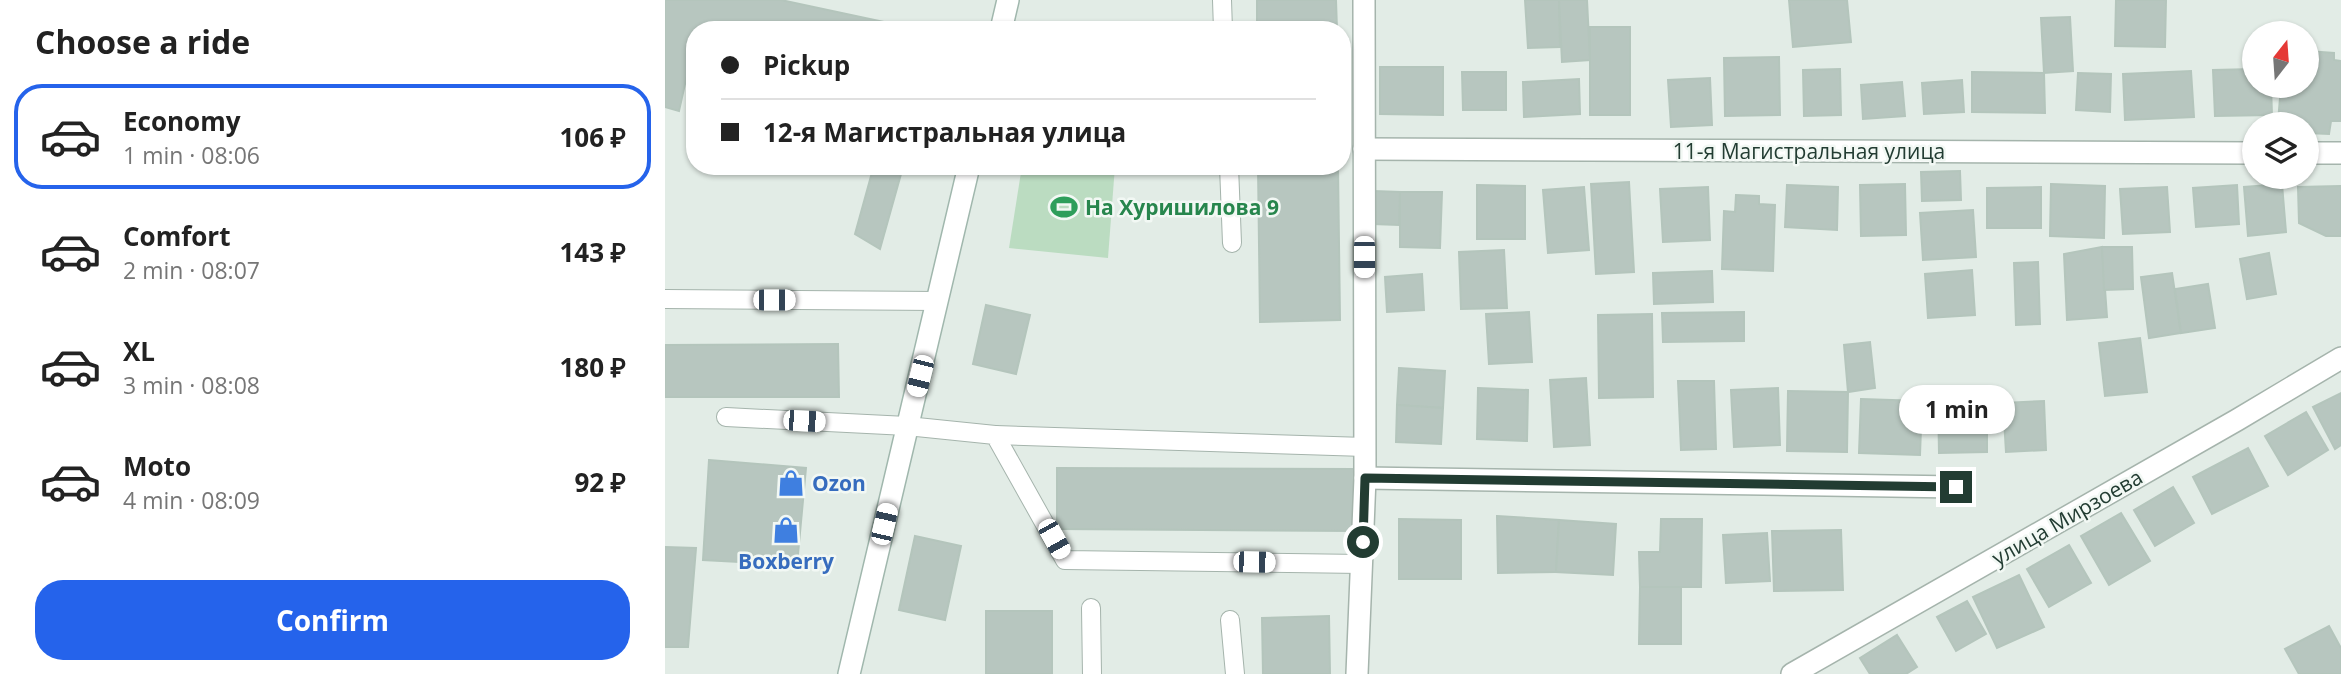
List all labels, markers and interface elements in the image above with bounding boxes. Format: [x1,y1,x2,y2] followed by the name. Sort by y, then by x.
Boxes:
[35,20,250,63] text: Choose a ride
[2242,21,2319,98] north arrow
[2242,21,2319,189] map controls
[763,47,850,83] text: Pickup
[123,103,241,139] text: Economy
[39,105,102,168] icon: car
[2242,112,2319,189] button: layers
[763,114,1126,150] text: 12-я Магистральная улица
[560,119,626,155] text: 106 ₽
[1673,137,1945,165] street label: 11-я Магистральная улица
[123,139,260,171] text: 1 min · 08:06
[1049,192,1079,222] sports icon: На Хуришилова 9
[1085,193,1279,221] place label: На Хуришилова 9
[123,218,230,254] text: Comfort
[39,220,102,283] icon: car
[560,234,626,270] text: 143 ₽
[1354,236,1375,278] car
[123,254,260,286] text: 2 min · 08:07
[754,290,796,311] car
[123,333,155,369] text: XL
[39,335,102,398] icon: car
[560,349,626,385] text: 180 ₽
[905,353,936,399] car
[123,369,260,401] text: 3 min · 08:08
[1898,386,2014,434] callout: 1 min
[1925,393,1989,425] text: 1 min
[783,409,826,433] car
[123,448,191,484] text: Moto
[39,450,102,513] icon: car
[1987,462,2147,572] street label: улица Мирзоева
[574,464,626,500] text: 92 ₽
[776,468,806,498] shop icon: Ozon
[812,469,866,497] place label: Ozon
[1940,471,1972,503] route end
[123,484,260,516] text: 4 min · 08:09
[870,501,899,547] car
[771,515,801,545] shop icon: Boxberry
[1035,516,1074,562] car
[1347,526,1379,558] route start
[738,547,834,575] place label: Boxberry
[1233,551,1276,573] car
[35,580,630,660] button: Confirm

